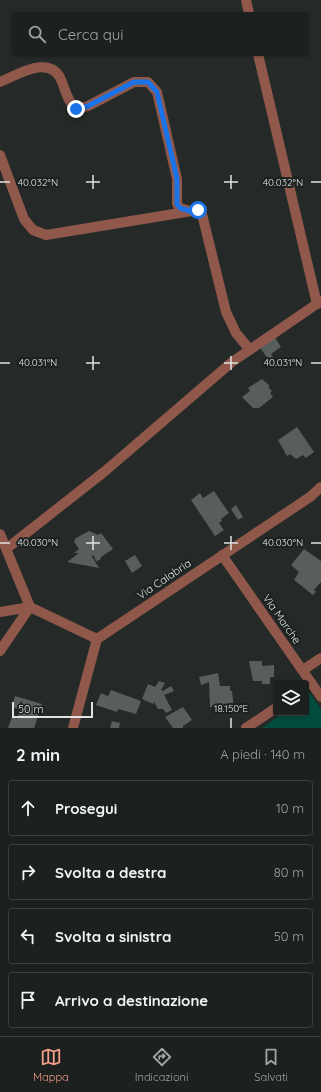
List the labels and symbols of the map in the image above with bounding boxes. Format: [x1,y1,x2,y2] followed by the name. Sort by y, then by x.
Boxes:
[67,100,85,118] route end
[18,176,58,189] text: 40.032°N
[263,176,303,189] text: 40.032°N
[189,201,207,219] route start
[19,356,57,369] text: 40.031°N
[264,356,302,369] text: 40.031°N
[18,536,58,549] text: 40.030°N
[263,536,303,549] text: 40.030°N
[134,556,194,602] street label: Via Calabria
[260,592,304,646] street label: Via Marche
[12,700,93,719] scale bar
[214,702,249,715] text: 18.150°E

